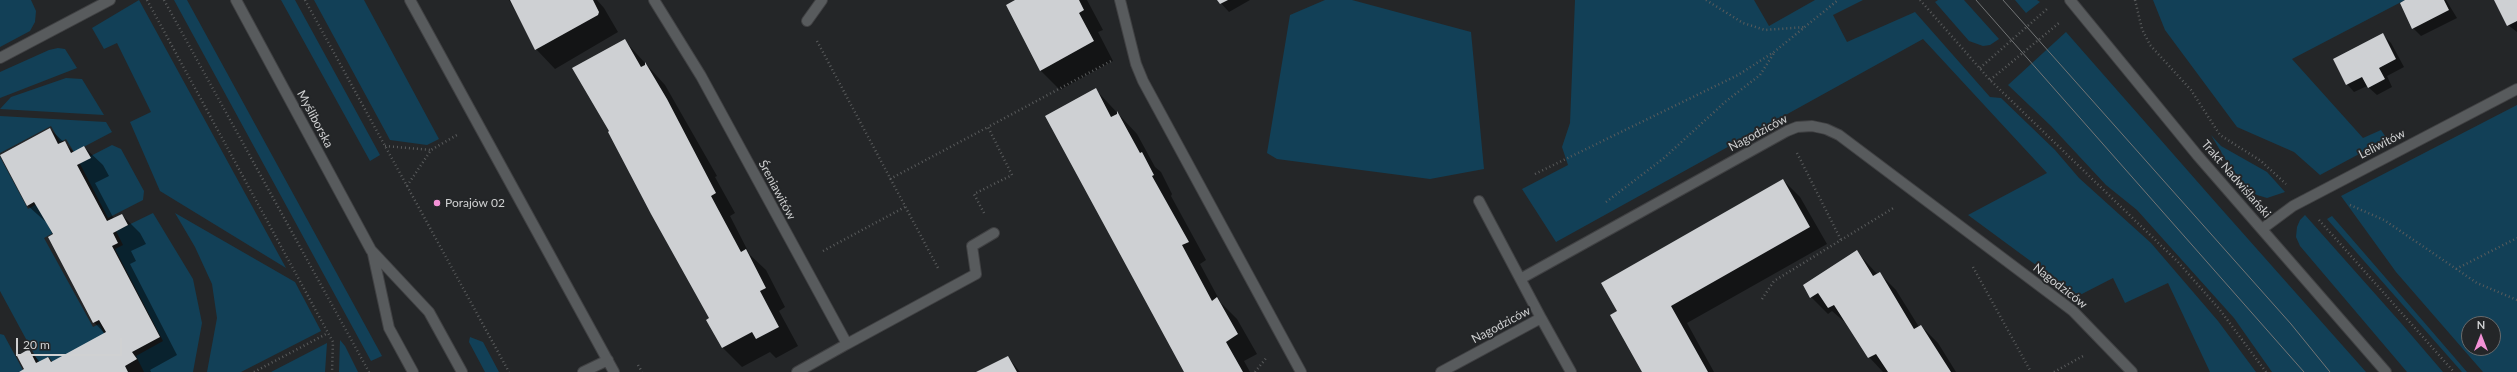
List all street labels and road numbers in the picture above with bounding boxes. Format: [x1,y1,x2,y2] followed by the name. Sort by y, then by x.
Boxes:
[294,88,336,150] street label: Myśliborska
[1726,111,1790,155] street label: Nagodziców
[2356,126,2408,162] street label: Leliwitów
[2198,137,2274,221] street label: Trakt Nadwiślański
[755,158,799,222] street label: Śreniawitów
[2030,260,2090,312] street label: Nagodziców
[1469,303,1533,347] street label: Nagodziców

